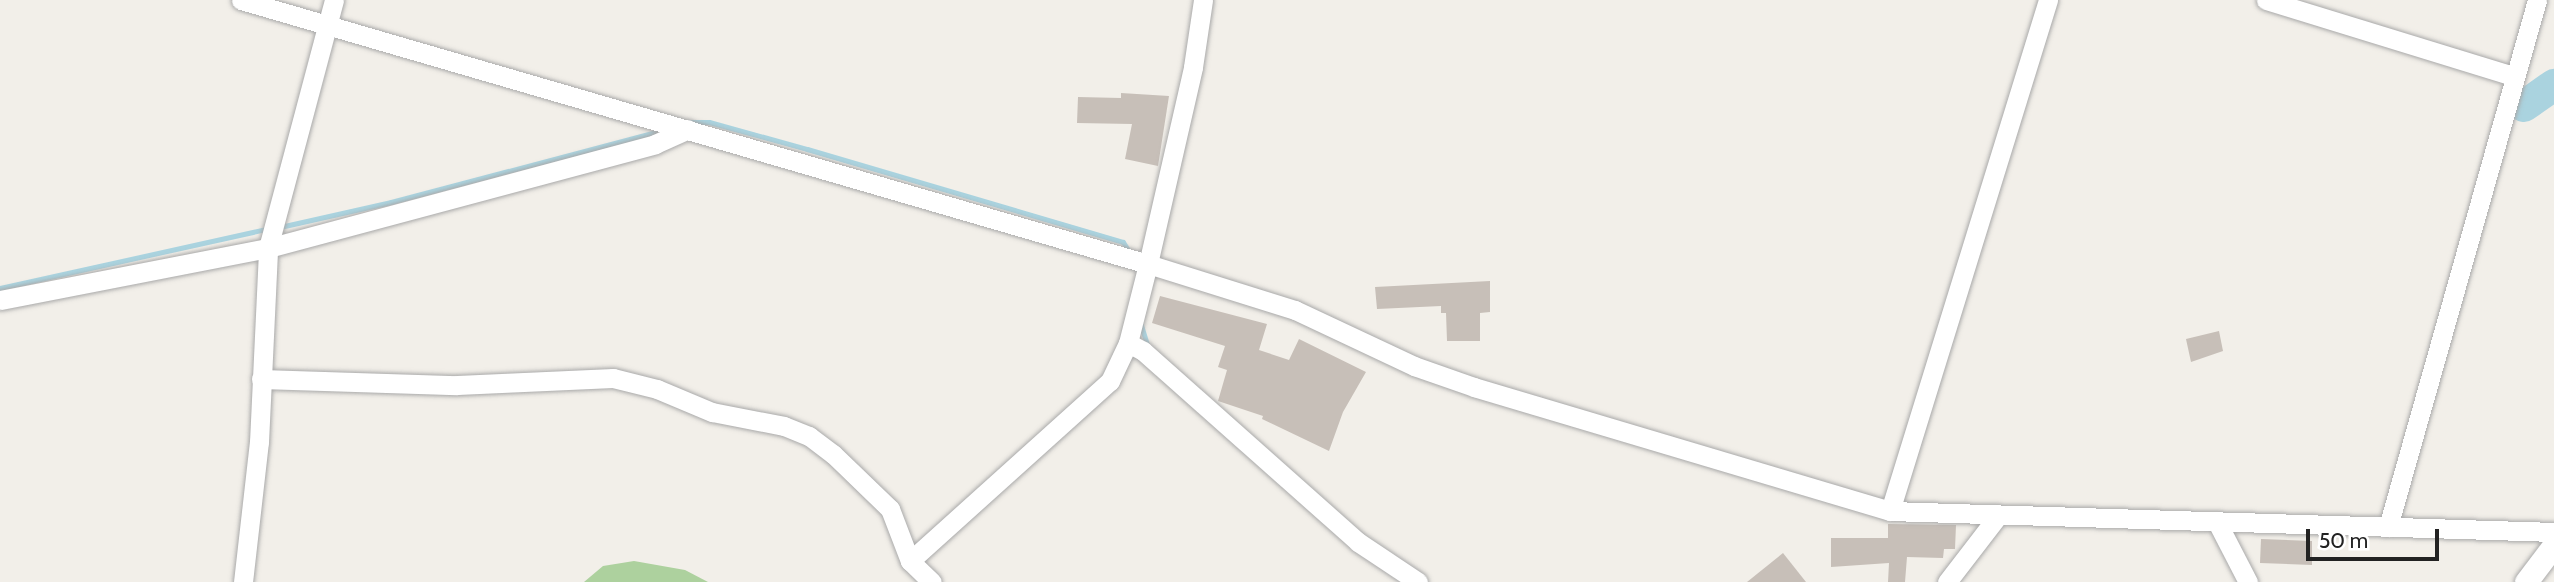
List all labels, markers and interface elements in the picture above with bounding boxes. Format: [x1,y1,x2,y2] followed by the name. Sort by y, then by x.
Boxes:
[2309,516,2442,560] scale bar
[2319,528,2368,553] text: 50 m

